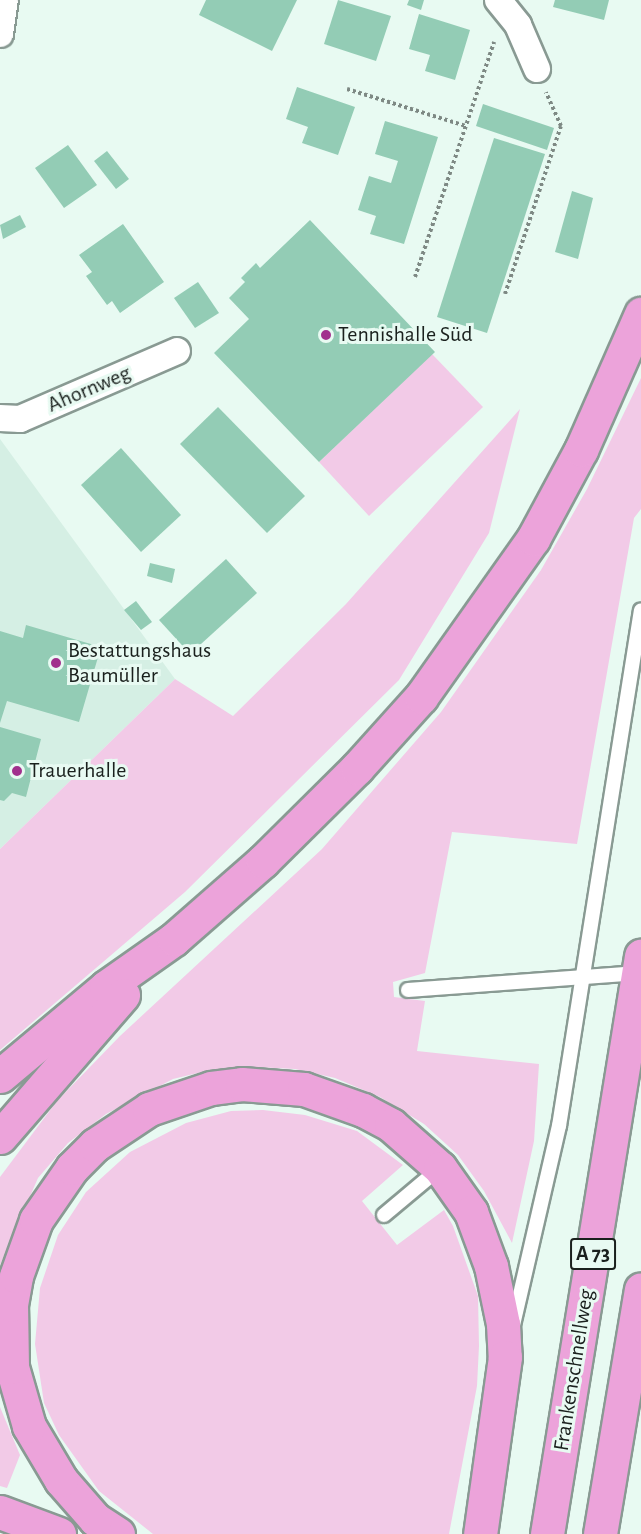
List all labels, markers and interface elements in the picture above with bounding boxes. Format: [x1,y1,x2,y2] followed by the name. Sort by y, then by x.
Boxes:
[338,322,473,348] place label: Tennishalle Süd
[319,328,333,342] marker: Tennishalle Süd
[43,360,135,418] street label: Ahornweg
[68,637,211,688] place label: Bestattungshaus Baumüller
[49,656,63,670] marker: Bestattungshaus Baumüller
[29,758,127,784] place label: Trauerhalle
[10,764,24,778] marker: Trauerhalle
[569,1236,617,1272] road number: A 73
[548,1287,600,1453] street label: Frankenschnellweg

